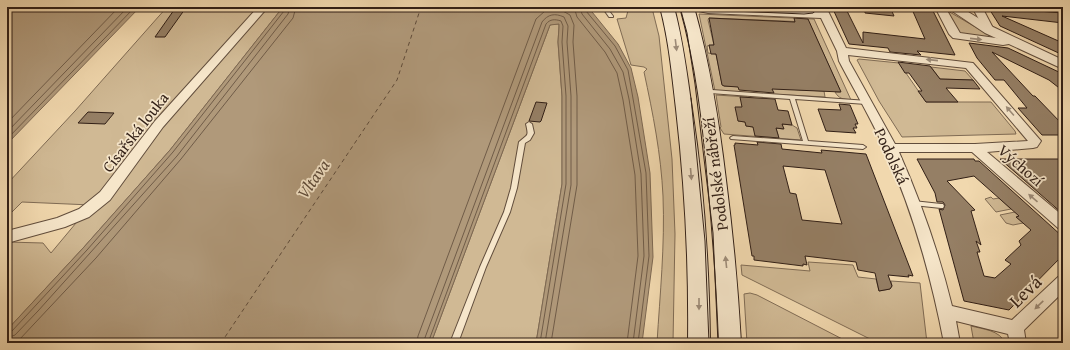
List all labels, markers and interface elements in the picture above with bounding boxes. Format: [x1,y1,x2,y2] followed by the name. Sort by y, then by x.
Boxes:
[970,36,982,43] one-way arrow
[673,39,679,51] one-way arrow
[926,57,938,63] one-way arrow
[96,86,174,177] street label: Císařská louka
[1006,106,1015,117] one-way arrow
[696,116,734,232] street label: Podolské nábřeží
[868,124,916,189] street label: Podolská
[993,138,1050,192] street label: Výchozí
[290,154,335,203] water label: Vltava
[688,168,695,180] one-way arrow
[1028,194,1039,203] one-way arrow
[722,256,729,268] one-way arrow
[1002,268,1048,314] street label: Levá
[696,298,702,311] one-way arrow
[1034,300,1044,310] one-way arrow

